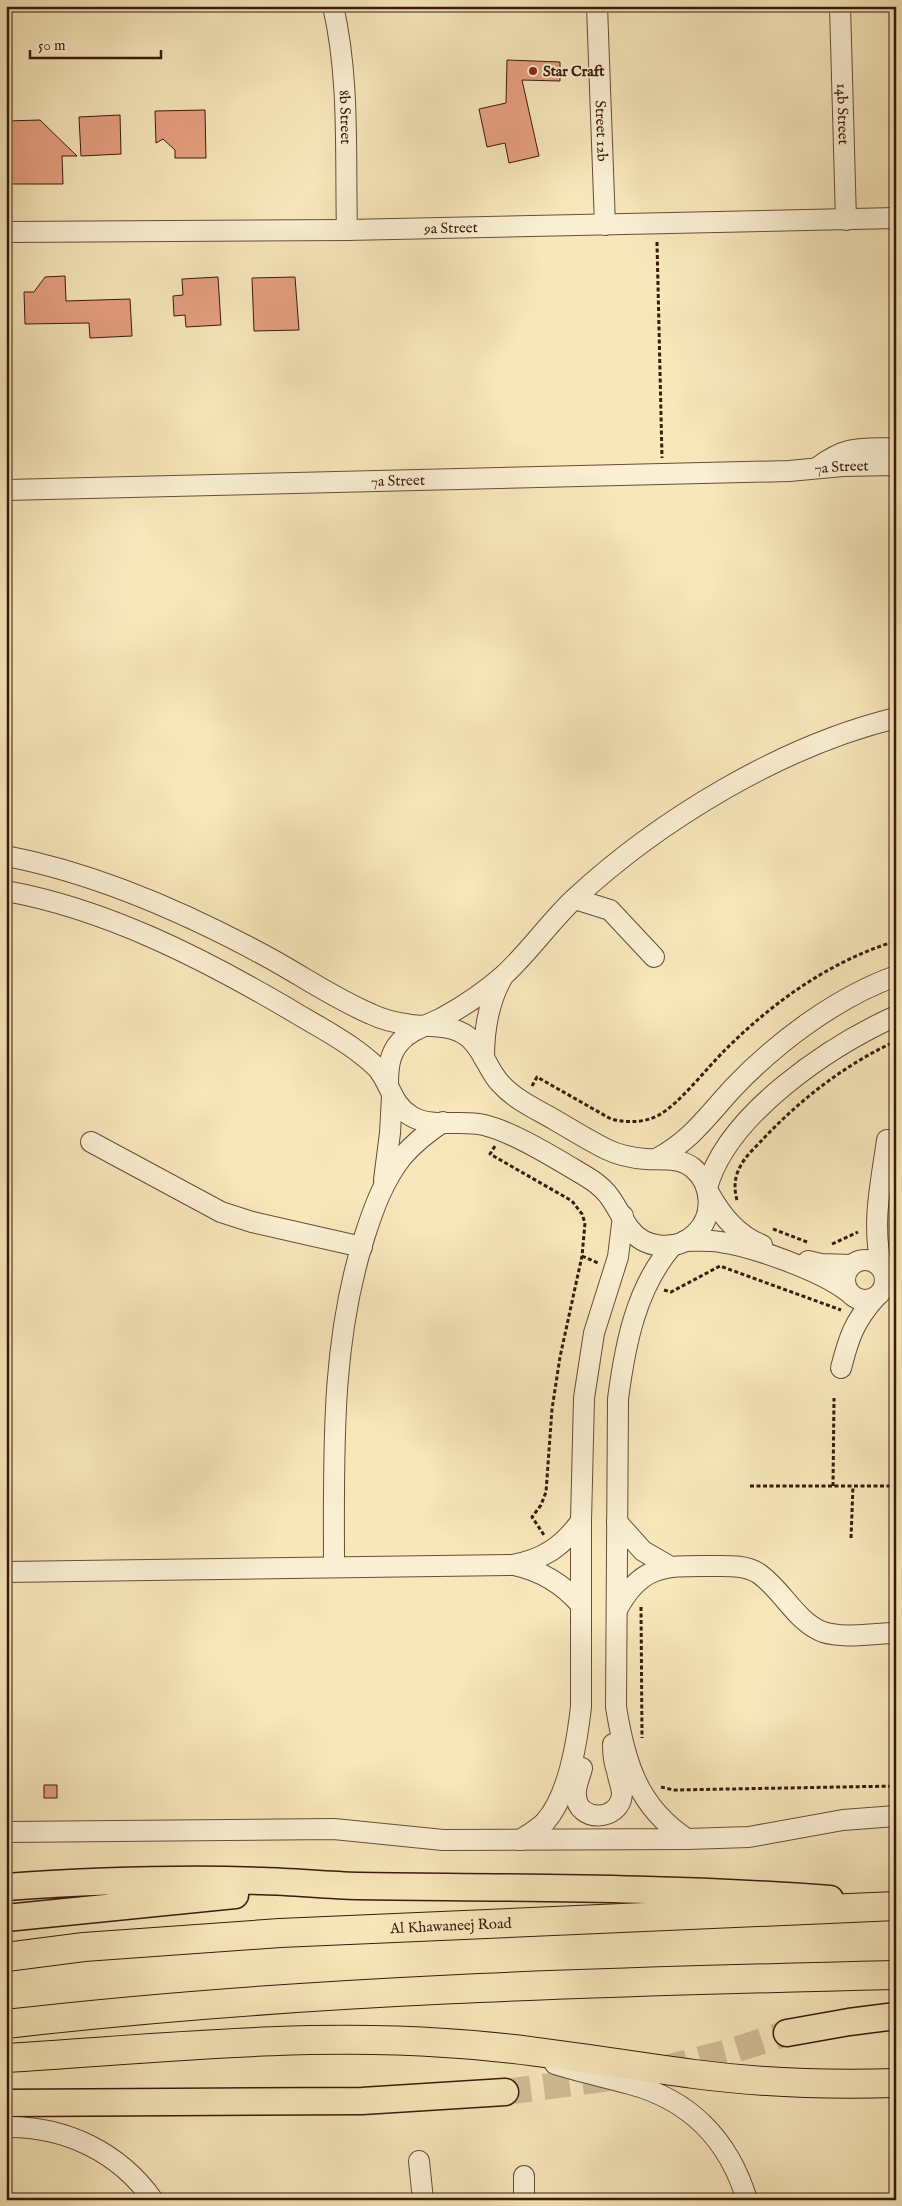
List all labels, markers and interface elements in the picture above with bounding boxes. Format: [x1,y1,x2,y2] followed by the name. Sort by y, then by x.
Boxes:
[30,28,161,60] scale bar
[38,36,66,55] text: 50 m
[543,62,605,81] place label: Star Craft
[527,65,539,77] marker: Star Craft
[833,83,853,145] street label: 14b Street
[335,89,356,145] street label: 8b Street
[591,100,612,162] street label: Street 12b
[423,218,478,238] street label: 9a Street
[814,456,869,478] street label: 7a Street
[371,470,425,491] street label: 7a Street
[389,1913,513,1938] street label: Al Khawaneej Road

